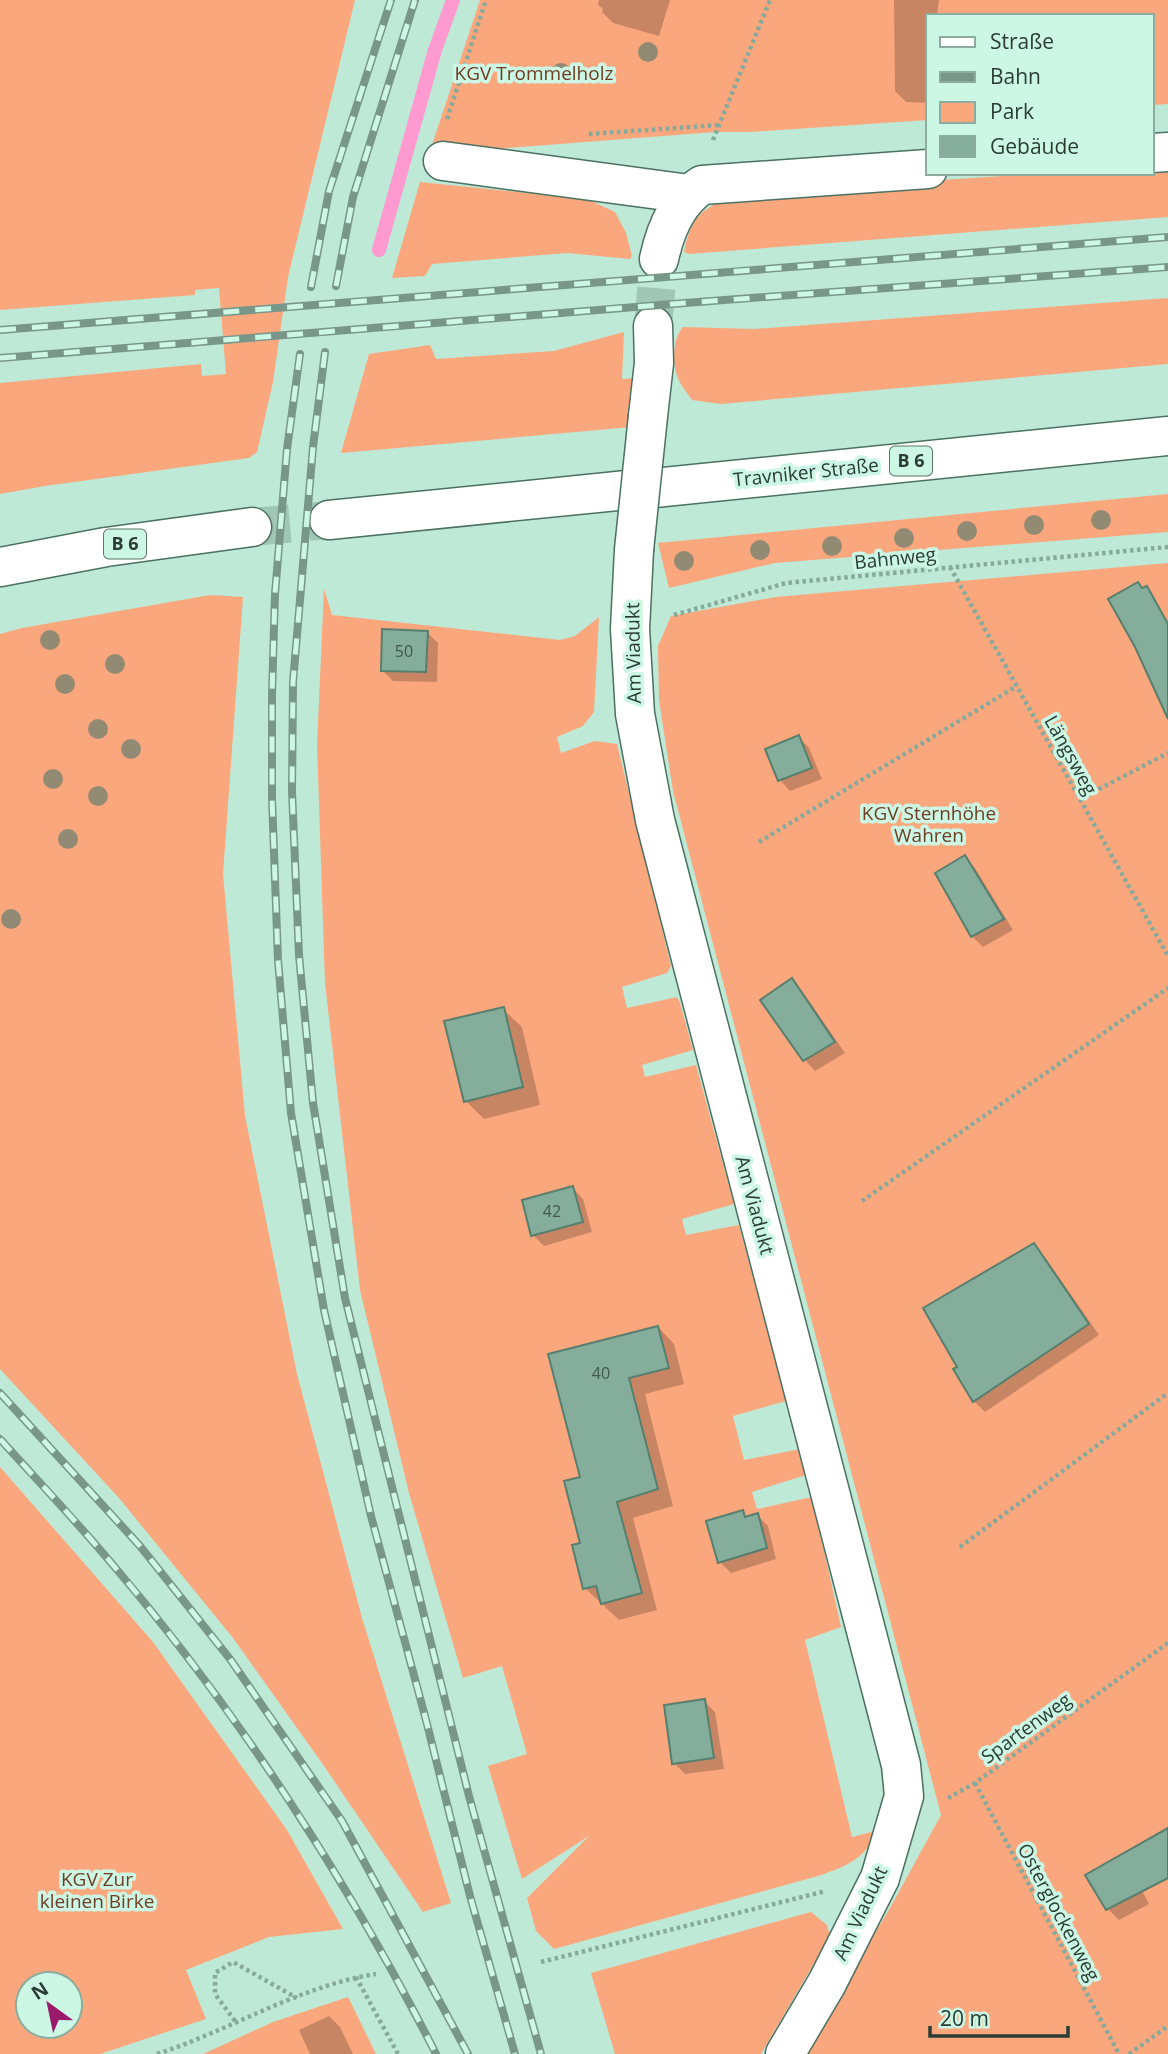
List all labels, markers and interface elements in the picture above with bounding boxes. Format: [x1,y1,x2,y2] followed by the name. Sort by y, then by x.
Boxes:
[926,14,1154,175] legend
[990,27,1054,55] text: Straße
[455,60,613,86] park label: KGV Trommelholz
[990,62,1041,90] text: Bahn
[990,97,1034,125] text: Park
[990,132,1079,160] text: Gebäude
[890,447,932,476] road number: B 6
[732,451,880,493] street label: Travniker Straße
[104,530,146,558] road number: B 6
[853,541,937,575] street label: Bahnweg
[619,602,647,704] street label: Am Viadukt
[395,640,413,662] house number: 50
[1038,711,1104,799] street label: Längsweg
[862,800,996,848] park label: KGV Sternhöhe Wahren
[729,1153,781,1257] street label: Am Viadukt
[543,1200,561,1222] house number: 42
[592,1362,610,1384] house number: 40
[976,1687,1076,1769] street label: Spartenweg
[1012,1838,1106,1986] street label: Osterglockenweg
[827,1861,893,1964] street label: Am Viadukt
[40,1866,154,1914] park label: KGV Zur kleinen Birke
[14,1970,84,2040] north arrow
[26,1976,53,2006] text: N
[930,1994,1068,2038] scale bar
[940,2004,989,2032] text: 20 m

